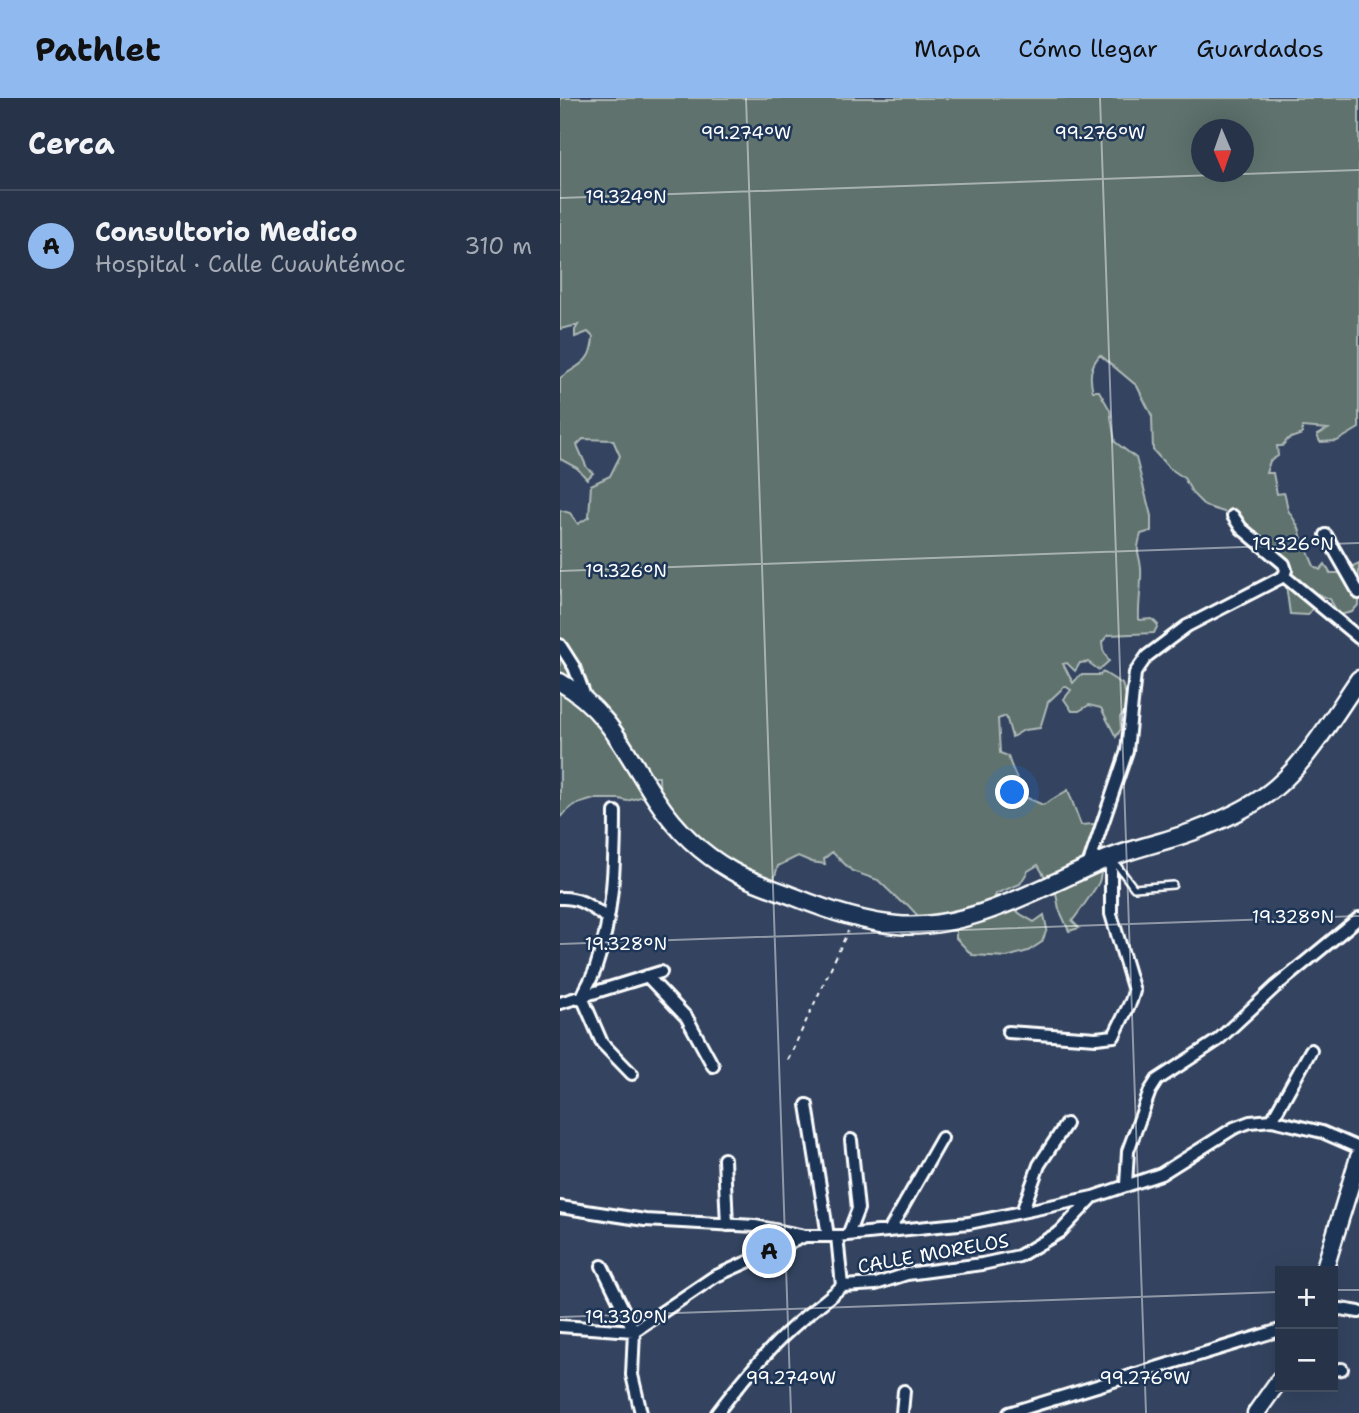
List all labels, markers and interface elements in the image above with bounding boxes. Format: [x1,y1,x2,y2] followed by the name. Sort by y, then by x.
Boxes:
[35,27,161,72] text: Pathlet
[914,33,980,65] text: Mapa
[1018,33,1158,65] text: Cómo llegar
[1196,33,1324,65] text: Guardados
[1191,119,1254,182] north arrow
[701,121,791,145] text: 99.274°W
[1055,121,1145,145] text: 99.276°W
[28,123,115,164] text: Cerca
[585,185,667,209] text: 19.324°N
[95,214,358,249] text: Consultorio Medico
[42,231,60,261] text: A
[464,231,532,261] text: 310 m
[95,249,406,279] text: Hospital · Calle Cuauhtémoc
[1252,532,1334,556] text: 19.326°N
[585,559,667,583] text: 19.326°N
[995,775,1029,809] your location
[1252,905,1334,929] text: 19.328°N
[585,932,667,956] text: 19.328°N
[746,1225,792,1277] pin: A
[856,1228,1011,1279] street label: CALLE MORELOS
[1275,1266,1338,1392] map controls
[1275,1266,1338,1329] button: +
[585,1305,667,1329] text: 19.330°N
[1275,1329,1338,1392] button: −
[746,1366,836,1390] text: 99.274°W
[1100,1366,1190,1390] text: 99.276°W

